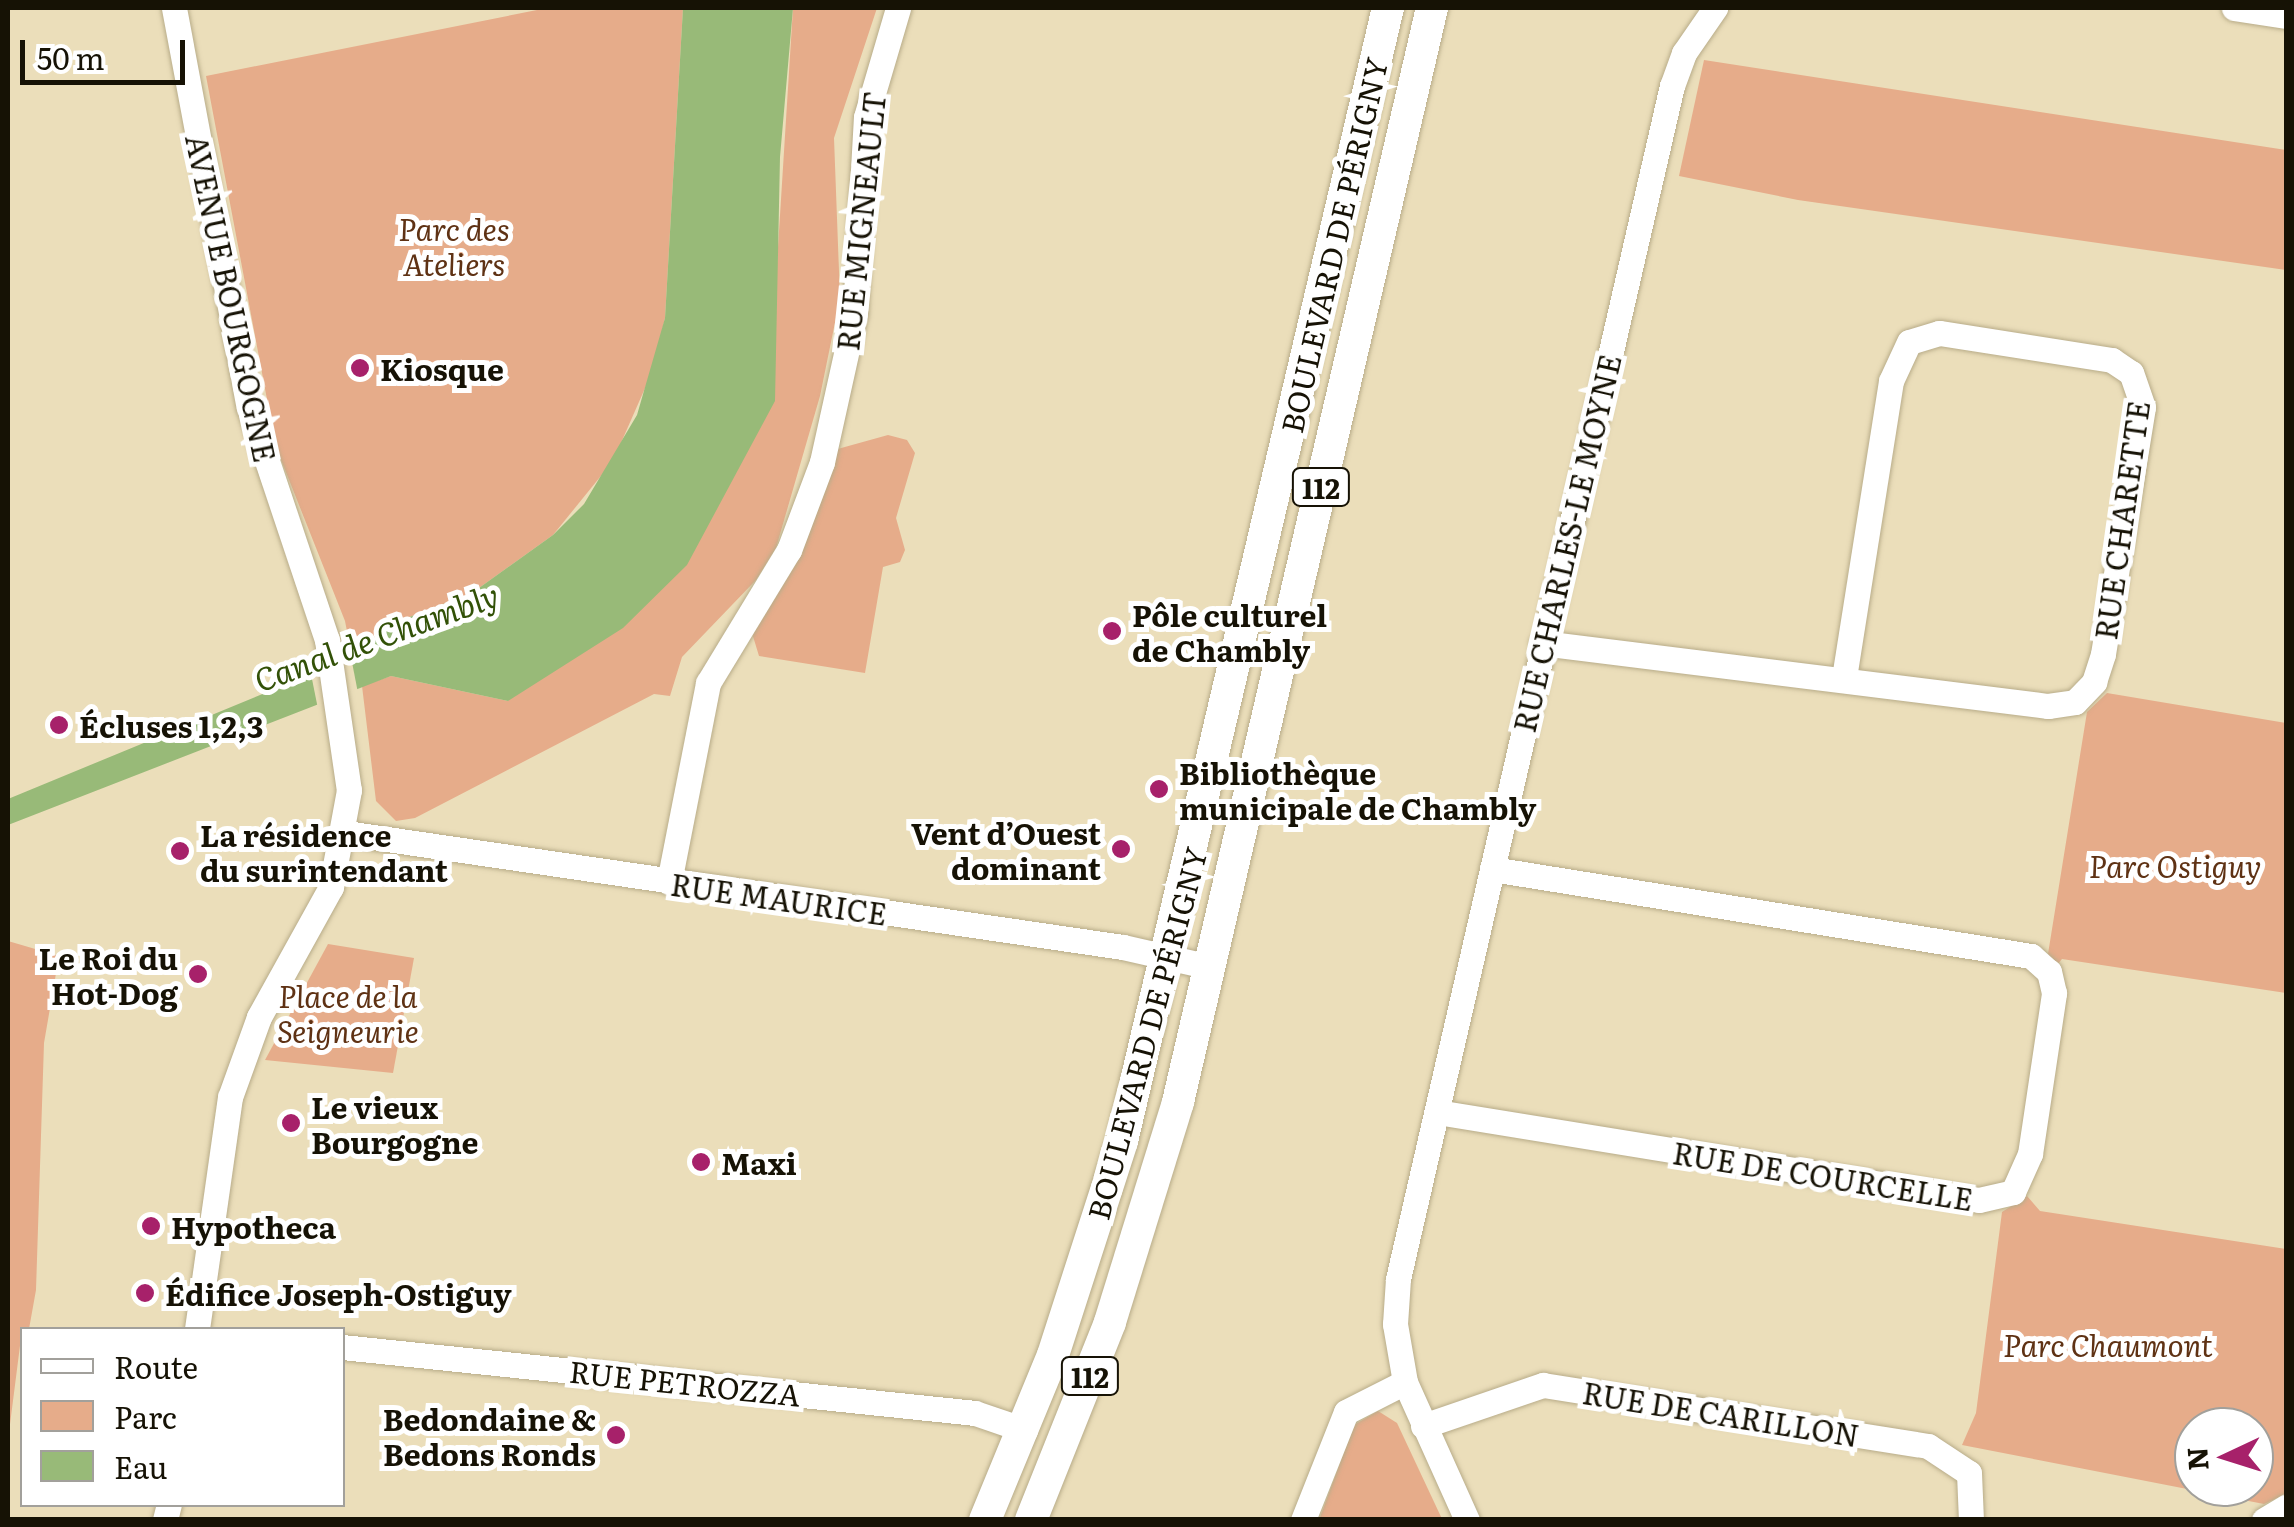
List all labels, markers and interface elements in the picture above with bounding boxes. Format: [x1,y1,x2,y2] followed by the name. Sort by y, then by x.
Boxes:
[25,20,190,82] scale bar
[37,35,105,79] text: 50 m
[1272,54,1394,436] street label: BOULEVARD DE PÉRIGNY
[828,90,892,352] street label: RUE MIGNEAULT
[180,131,284,465] street label: AVENUE BOURGOGNE
[398,210,510,280] park label: Parc des Ateliers
[380,350,504,386] place label: Kiosque
[1505,351,1627,735] street label: RUE CHARLES-LE MOYNE
[349,357,371,379] marker: Kiosque
[2086,398,2156,642] street label: RUE CHARETTE
[1291,464,1351,510] road number: 112
[249,574,503,698] water label: Canal de Chambly
[1132,596,1327,666] place label: Pôle culturel de Chambly
[1101,620,1123,642] marker: Pôle culturel de Chambly
[79,707,263,743] place label: Écluses 1,2,3
[48,714,70,736] marker: Écluses 1,2,3
[1179,754,1536,824] place label: Bibliothèque municipale de Chambly
[1148,778,1170,800] marker: Bibliothèque municipale de Chambly
[911,814,1101,884] place label: Vent d’Ouest dominant
[200,816,448,886] place label: La résidence du surintendant
[1110,838,1132,860] marker: Vent d’Ouest dominant
[169,840,191,862] marker: La résidence du surintendant
[1079,843,1213,1223] street label: BOULEVARD DE PÉRIGNY
[2089,847,2261,883] park label: Parc Ostiguy
[669,865,889,931] street label: RUE MAURICE
[39,939,178,1010] place label: Le Roi du Hot-Dog
[187,963,209,985] marker: Le Roi du Hot-Dog
[277,977,419,1048] park label: Place de la Seigneurie
[311,1088,479,1158] place label: Le vieux Bourgogne
[280,1112,302,1134] marker: Le vieux Bourgogne
[1670,1133,1976,1217] street label: RUE DE COURCELLE
[721,1144,797,1180] place label: Maxi
[690,1151,712,1173] marker: Maxi
[171,1208,336,1244] place label: Hypotheca
[140,1215,162,1237] marker: Hypotheca
[165,1275,512,1311] place label: Édifice Joseph-Ostiguy
[134,1282,156,1304] marker: Édifice Joseph-Ostiguy
[2003,1326,2213,1362] park label: Parc Chaumont
[20,1327,345,1507] legend
[114,1344,198,1388] text: Route
[568,1352,802,1412] street label: RUE PETROZZA
[1060,1353,1120,1399] road number: 112
[1580,1373,1862,1453] street label: RUE DE CARILLON
[114,1394,177,1438] text: Parc
[383,1400,596,1470] place label: Bedondaine & Bedons Ronds
[2174,1407,2274,1507] north arrow
[605,1424,627,1446] marker: Bedondaine & Bedons Ronds
[114,1444,168,1488] text: Eau
[2174,1446,2218,1472] text: N

